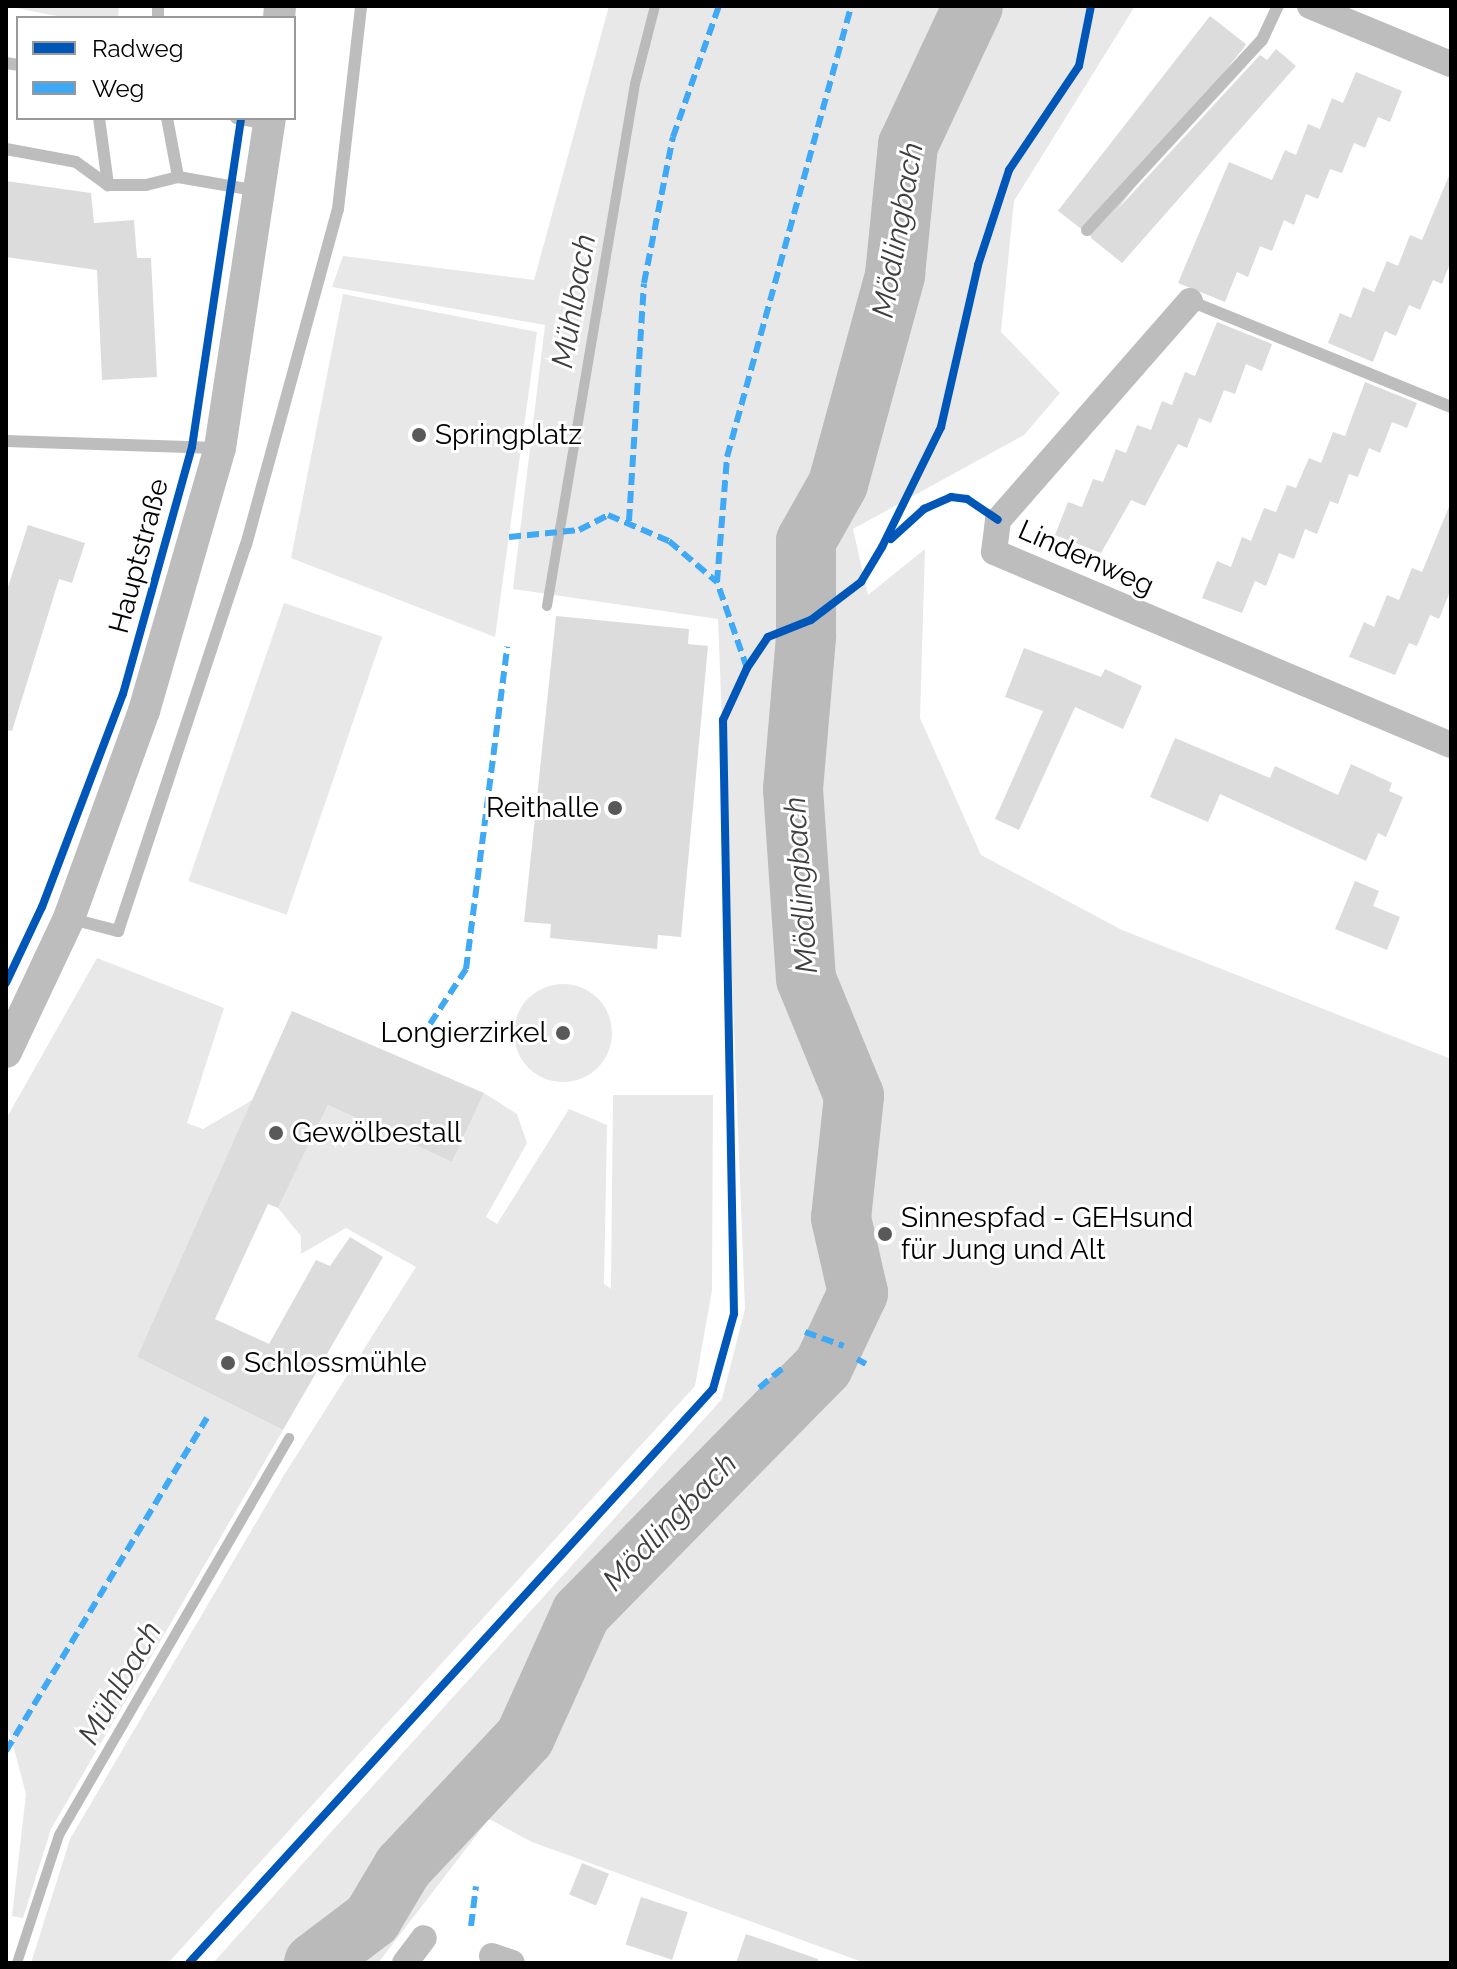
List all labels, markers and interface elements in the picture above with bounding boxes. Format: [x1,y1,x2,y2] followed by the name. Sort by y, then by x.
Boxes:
[16,16,296,120] legend
[92,34,184,63] text: Radweg
[92,74,144,103] text: Weg
[865,140,931,320] water label: Mödlingbach
[545,231,603,371] water label: Mühlbach
[435,418,582,452] place label: Springplatz
[410,426,428,444] marker: Springplatz
[102,475,176,637] street label: Hauptstraße
[1013,513,1159,603] street label: Lindenweg
[486,791,599,825] place label: Reithalle
[777,795,825,975] water label: Mödlingbach
[606,799,624,817] marker: Reithalle
[380,1016,547,1050] place label: Longierzirkel
[554,1024,572,1042] marker: Longierzirkel
[292,1116,462,1150] place label: Gewölbestall
[267,1124,285,1142] marker: Gewölbestall
[901,1201,1193,1267] place label: Sinnespfad - GEHsund für Jung und Alt
[876,1225,894,1243] marker: Sinnespfad - GEHsund für Jung und Alt
[244,1346,427,1380] place label: Schlossmühle
[219,1354,237,1372] marker: Schlossmühle
[596,1446,744,1598] water label: Mödlingbach
[71,1615,169,1751] water label: Mühlbach

